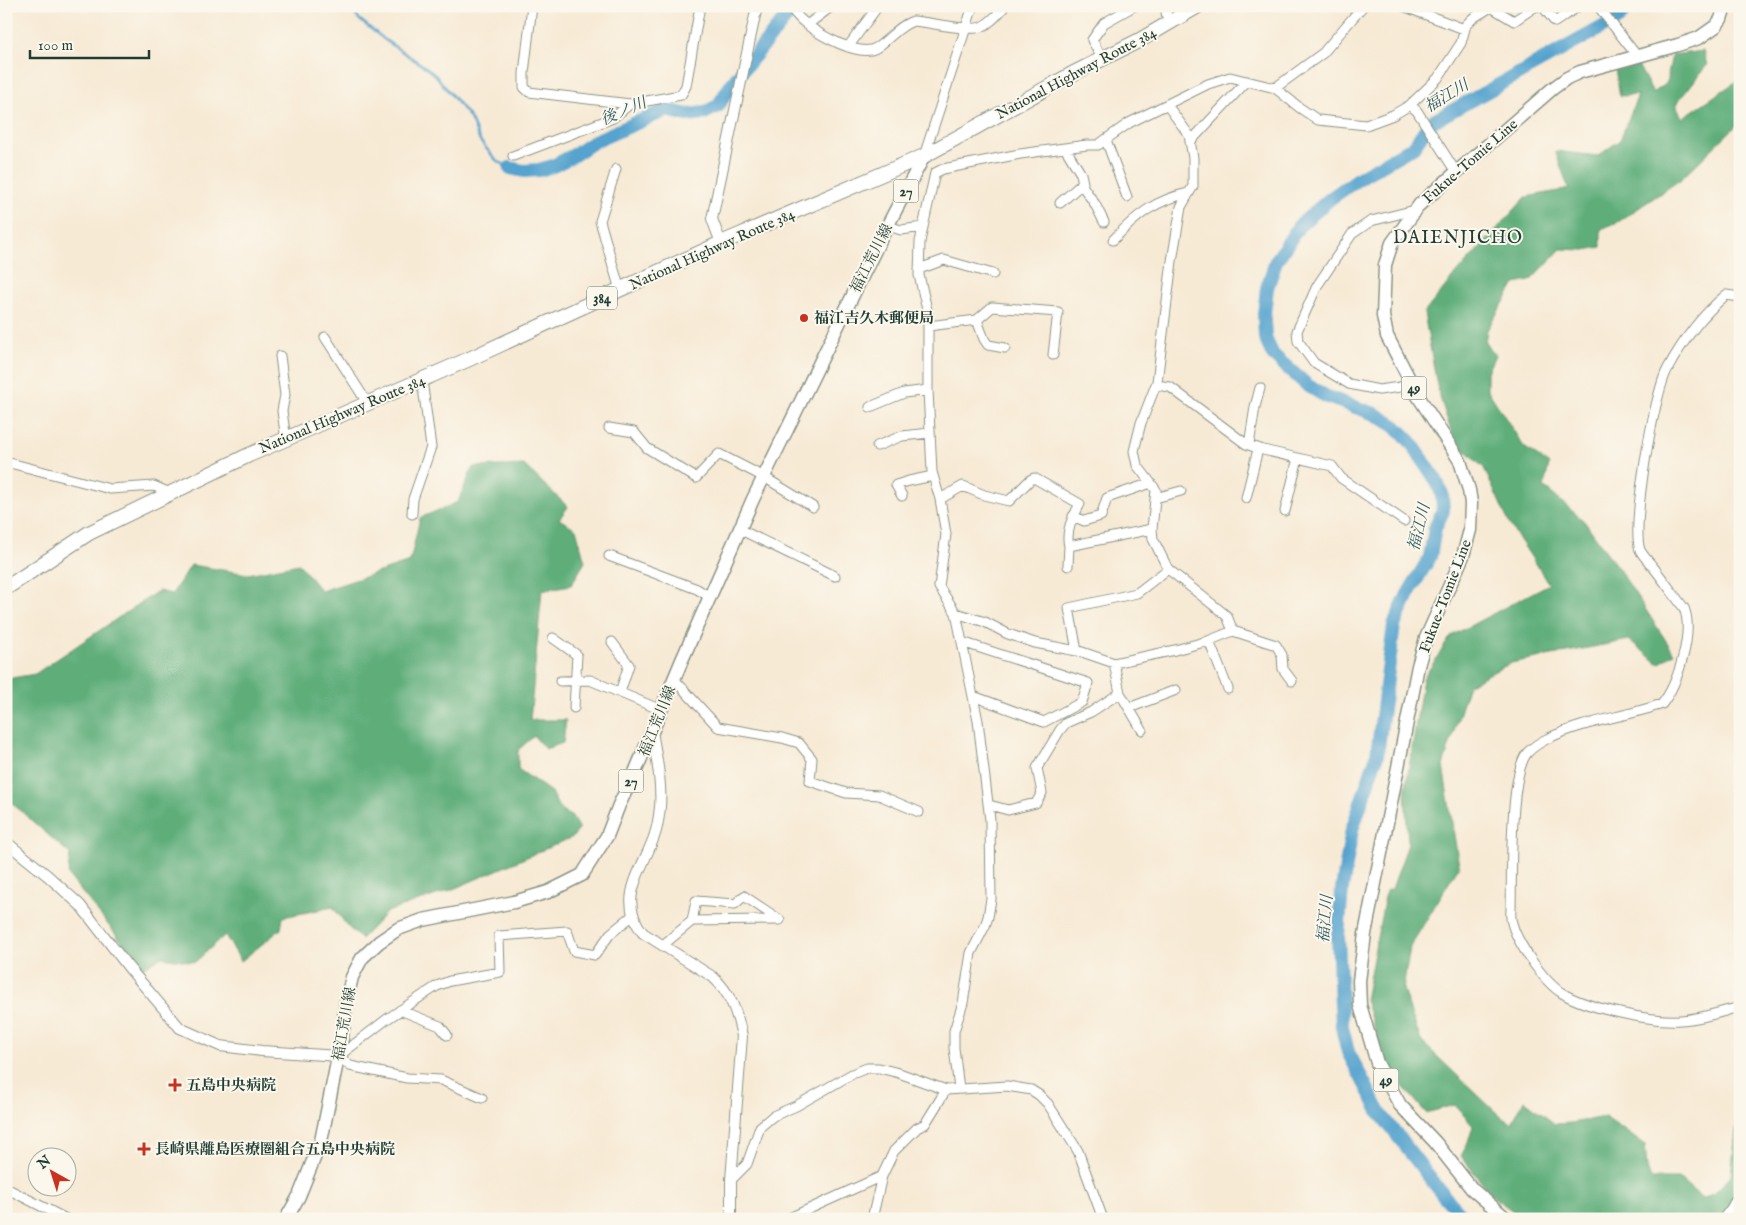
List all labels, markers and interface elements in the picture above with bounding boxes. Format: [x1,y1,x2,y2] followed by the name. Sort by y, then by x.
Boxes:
[993,23,1160,124] street label: National Highway Route 384
[30,28,149,60] scale bar
[38,36,74,55] text: 100 m
[1421,75,1474,118] water label: 福江川
[598,92,652,130] water label: 後ノ川
[1419,115,1522,208] street label: Fukue-Tomie Line
[894,180,918,202] road number: 27
[627,204,798,295] street label: National Highway Route 384
[846,220,897,296] street label: 福江荒川線
[1393,227,1523,250] district label: DAIENJICHO
[587,286,617,310] road number: 384
[814,309,934,328] place label: 福江吉久木郵便局
[798,312,810,324] marker: 福江吉久木郵便局
[256,371,429,458] street label: National Highway Route 384
[1402,376,1426,399] road number: 49
[1404,500,1436,553] water label: 福江川
[1415,537,1476,655] street label: Fukue-Tomie Line
[635,683,680,760] street label: 福江荒川線
[618,769,644,792] road number: 27
[1314,892,1338,944] water label: 福江川
[329,985,360,1063] street label: 福江荒川線
[1374,1068,1398,1092] road number: 49
[186,1076,276,1095] place label: 五島中央病院
[168,1078,182,1092] marker: 五島中央病院
[155,1140,395,1159] place label: 長崎県離島医療圏組合五島中央病院
[137,1142,151,1156] marker: 長崎県離島医療圏組合五島中央病院
[28,1148,78,1198] north arrow
[33,1152,55,1174] text: N

